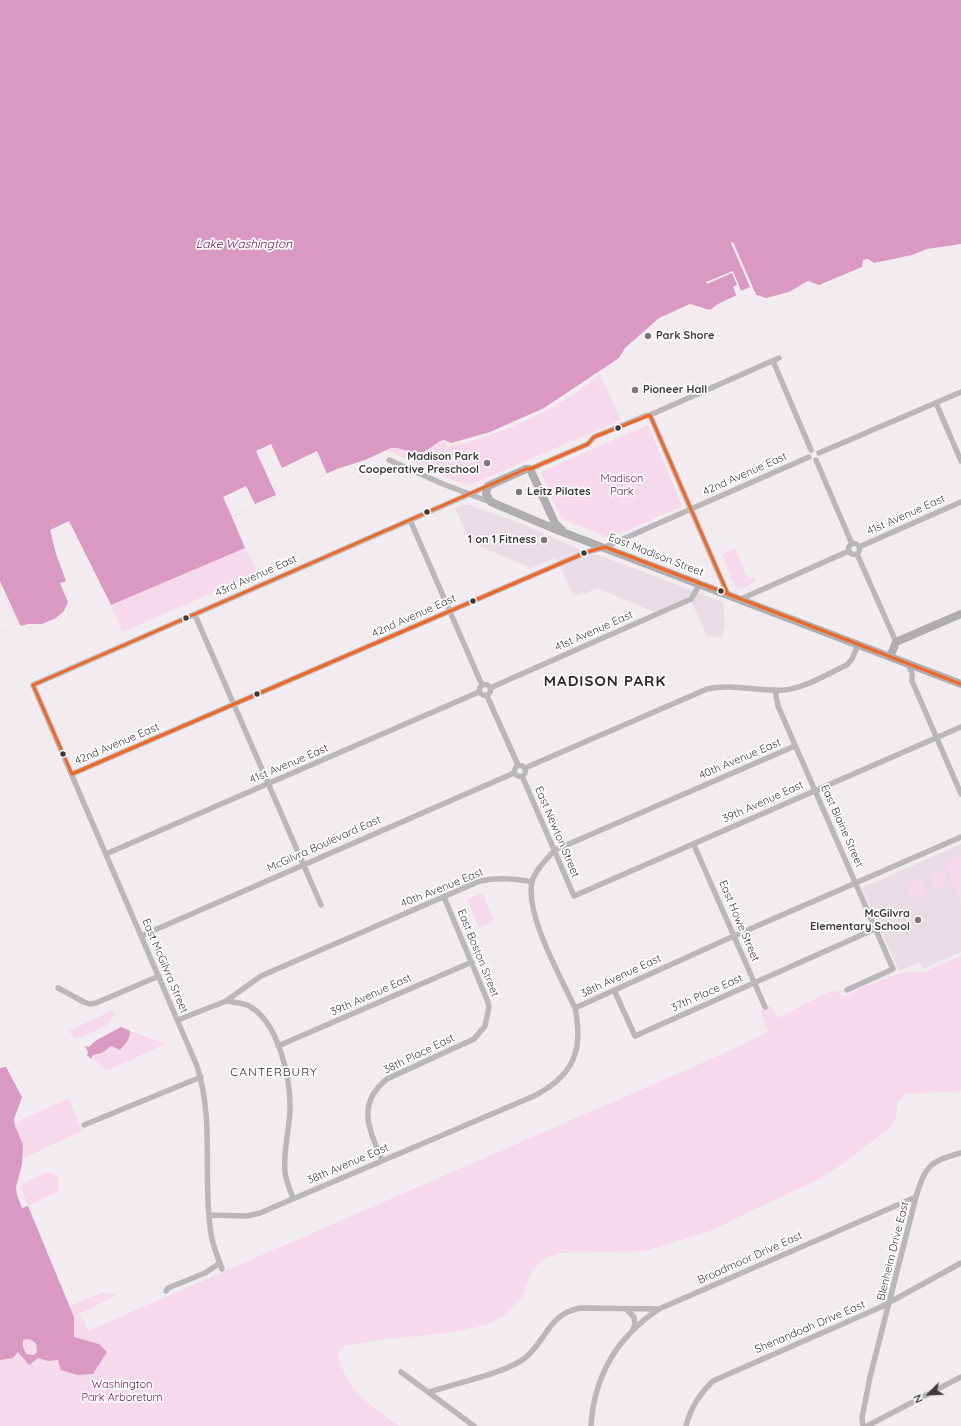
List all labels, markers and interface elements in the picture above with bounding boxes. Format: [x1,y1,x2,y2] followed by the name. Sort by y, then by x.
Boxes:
[196,237,292,251] water label: Lake Washington
[656,329,714,343] place label: Park Shore
[643,331,653,341] marker: Park Shore
[643,383,707,397] place label: Pioneer Hall
[630,385,640,395] marker: Pioneer Hall
[613,423,623,433] unlabelled marker
[359,450,479,476] place label: Madison Park Cooperative Preschool
[701,450,789,498] street label: 42nd Avenue East
[482,458,492,468] marker: Madison Park Cooperative Preschool
[601,472,643,498] park label: Madison Park
[527,485,591,499] place label: Leitz Pilates
[514,487,524,497] marker: Leitz Pilates
[865,492,947,538] street label: 41st Avenue East
[422,507,432,517] unlabelled marker
[607,531,705,579] street label: East Madison Street
[468,533,536,547] place label: 1 on 1 Fitness
[539,535,549,545] marker: 1 on 1 Fitness
[579,548,589,558] unlabelled marker
[213,552,299,600] street label: 43rd Avenue East
[716,586,726,596] unlabelled marker
[370,592,458,640] street label: 42nd Avenue East
[468,596,478,606] unlabelled marker
[553,608,635,654] street label: 41st Avenue East
[181,613,191,623] unlabelled marker
[544,672,666,690] district label: MADISON PARK
[252,689,262,699] unlabelled marker
[73,720,161,768] street label: 42nd Avenue East
[697,736,783,782] street label: 40th Avenue East
[248,741,330,787] street label: 41st Avenue East
[58,749,68,759] unlabelled marker
[720,778,806,826] street label: 39th Avenue East
[818,783,866,869] street label: East Blaine Street
[532,785,582,879] street label: East Newton Street
[265,813,383,875] street label: McGilvra Boulevard East
[399,865,485,911] street label: 40th Avenue East
[716,878,762,964] street label: East Howe Street
[454,907,502,999] street label: East Boston Street
[810,907,910,933] place label: McGilvra Elementary School
[913,915,923,925] marker: McGilvra Elementary School
[139,917,191,1015] street label: East McGilvra Street
[579,952,663,1000] street label: 38th Avenue East
[328,971,414,1019] street label: 39th Avenue East
[669,971,745,1015] street label: 37th Place East
[381,1031,457,1077] street label: 38th Place East
[230,1065,318,1079] district label: CANTERBURY
[305,1141,391,1187] street label: 38th Avenue East
[874,1200,912,1302] street label: Blenheim Drive East
[696,1229,804,1287] street label: Broadmoor Drive East
[753,1298,867,1356] street label: Shenandoah Drive East
[909,1374,949,1414] north arrow
[81,1378,163,1404] park label: Washington Park Arboretum
[910,1392,926,1405] text: N

